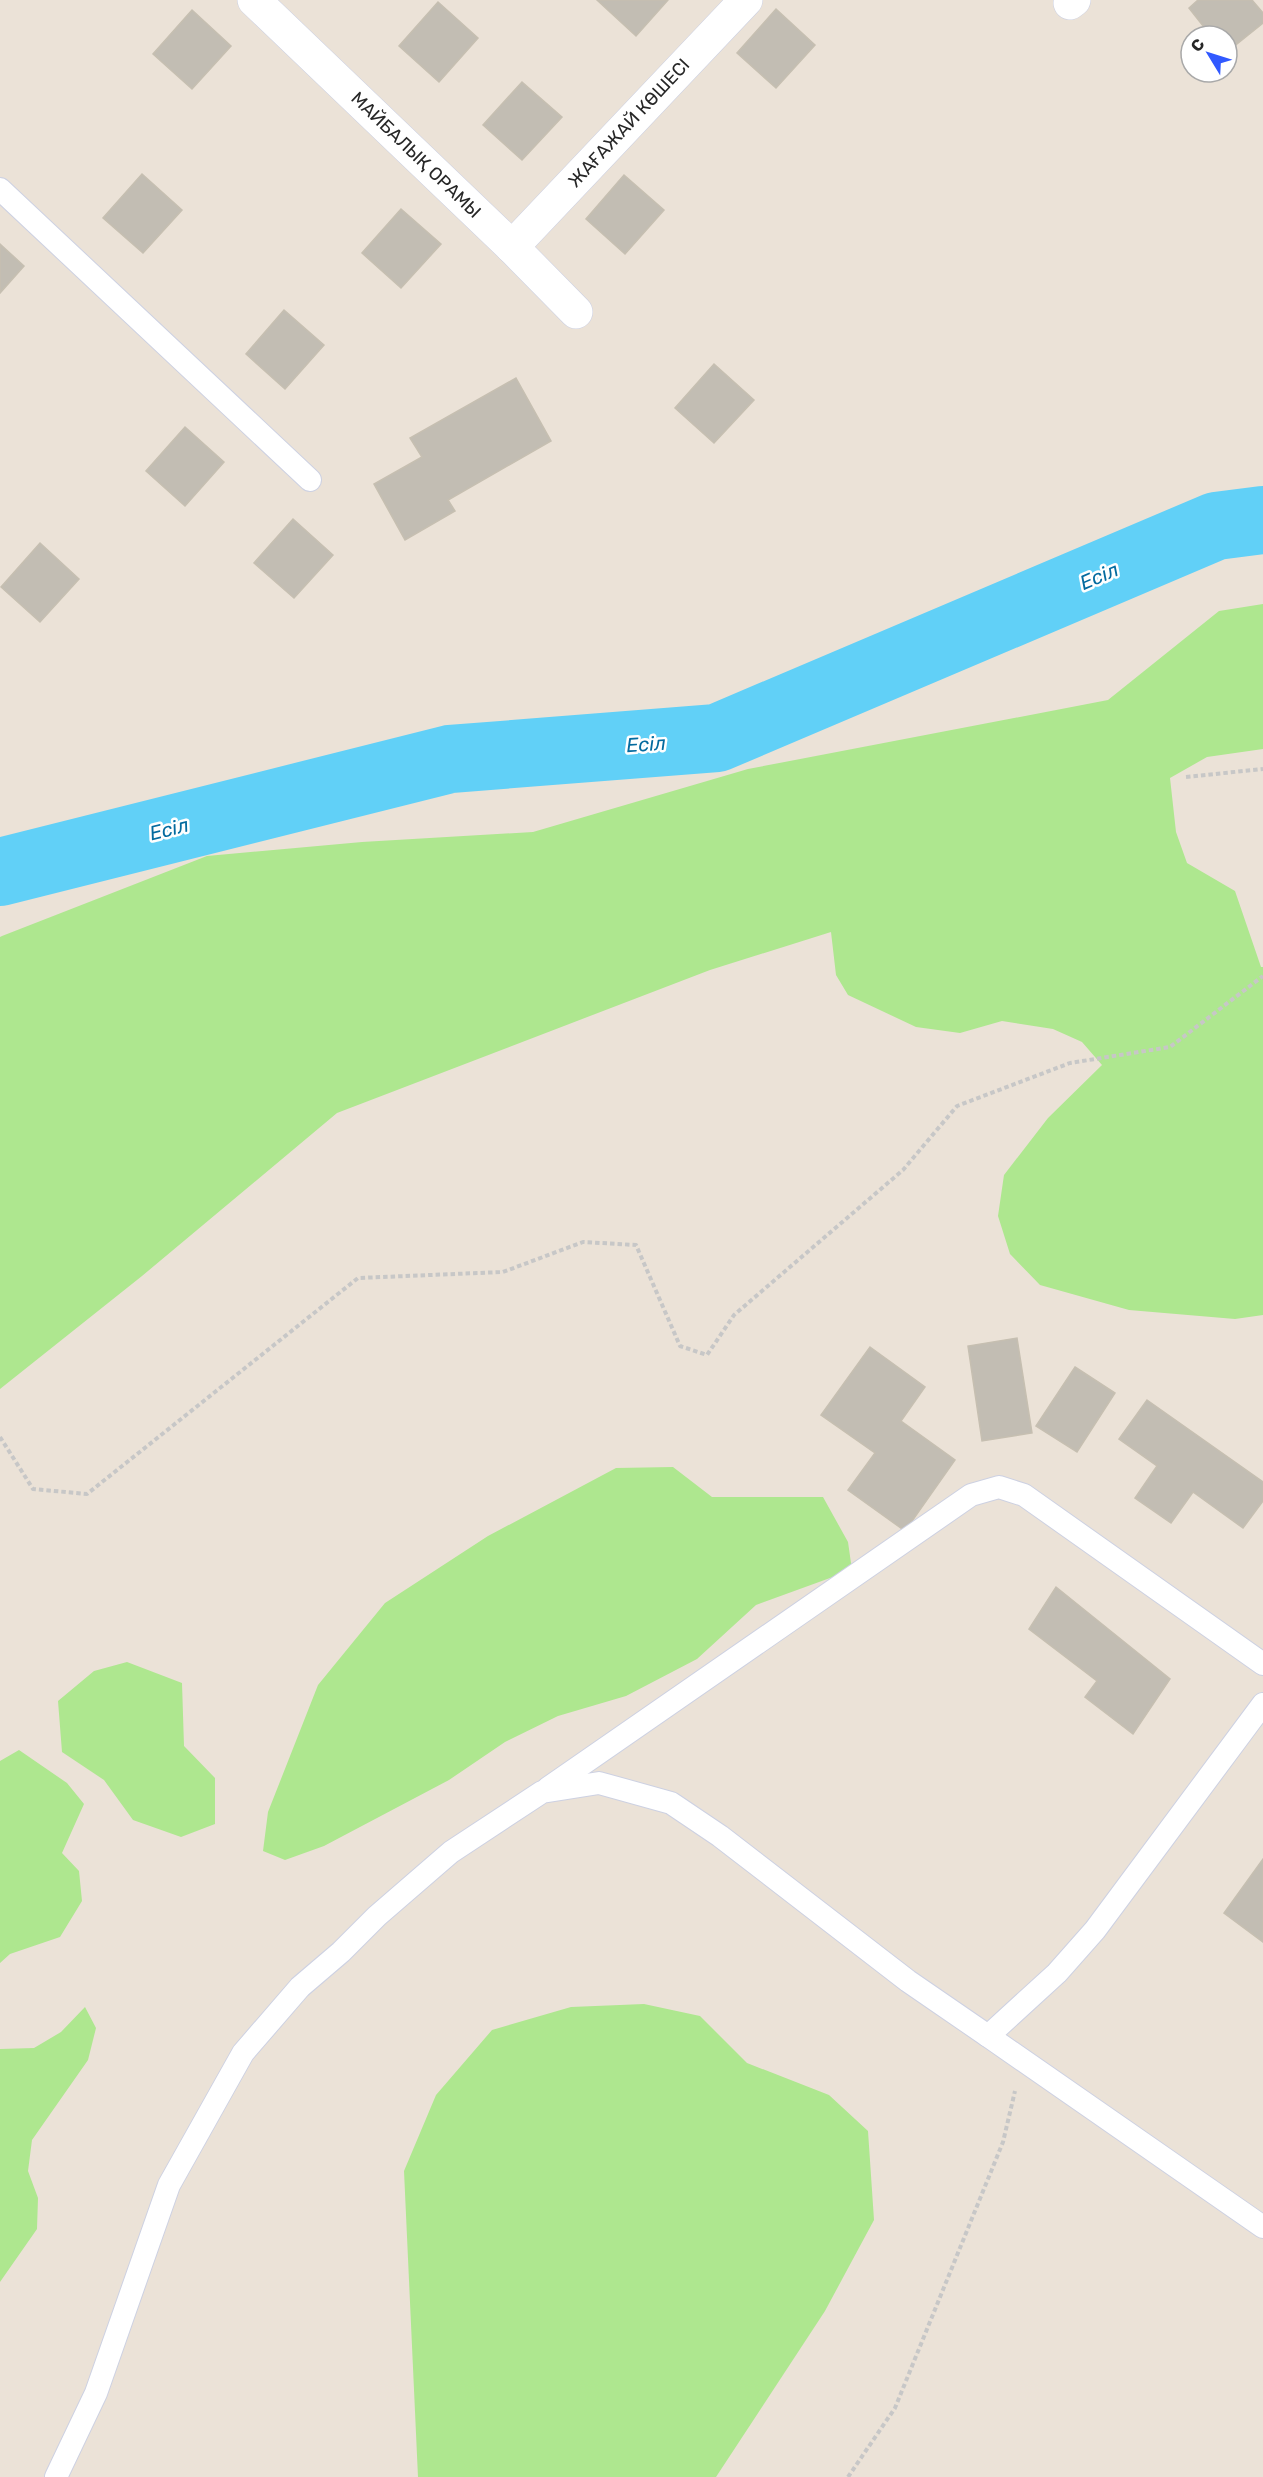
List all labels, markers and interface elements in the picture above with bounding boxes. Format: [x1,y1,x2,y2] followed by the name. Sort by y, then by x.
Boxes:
[1179,24,1239,84] north arrow
[1187,35,1209,55] text: С
[564,54,694,192] street label: ЖАҒАЖАЙ КӨШЕСІ
[346,87,486,223] street label: МАЙБАЛЫҚ ОРАМЫ
[1076,557,1122,595] water label: Есіл
[625,731,667,757] water label: Есіл
[147,812,191,845] water label: Есіл

